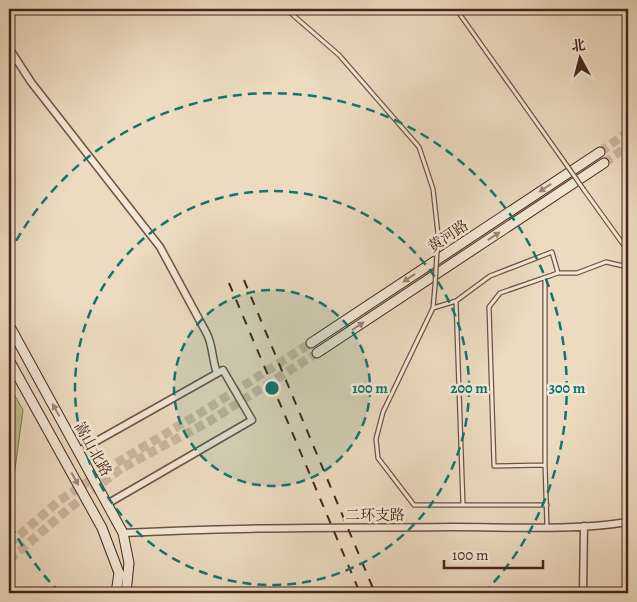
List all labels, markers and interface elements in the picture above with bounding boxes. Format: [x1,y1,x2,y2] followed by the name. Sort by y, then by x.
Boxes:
[554,32,604,82] north arrow
[570,35,587,56] text: 北
[538,183,551,193] one-way arrow
[424,215,472,257] street label: 黄河路
[487,231,500,241] one-way arrow
[403,273,416,283] one-way arrow
[351,321,365,331] one-way arrow
[352,378,388,398] text: 100 m
[450,378,488,398] text: 200 m
[549,378,586,398] text: 300 m
[263,379,281,397] centre of rings
[52,402,60,417] one-way arrow
[70,418,116,480] street label: 嵩山北路
[71,472,79,487] one-way arrow
[345,505,405,525] street label: 二环支路
[444,537,543,569] scale bar
[452,545,489,565] text: 100 m

